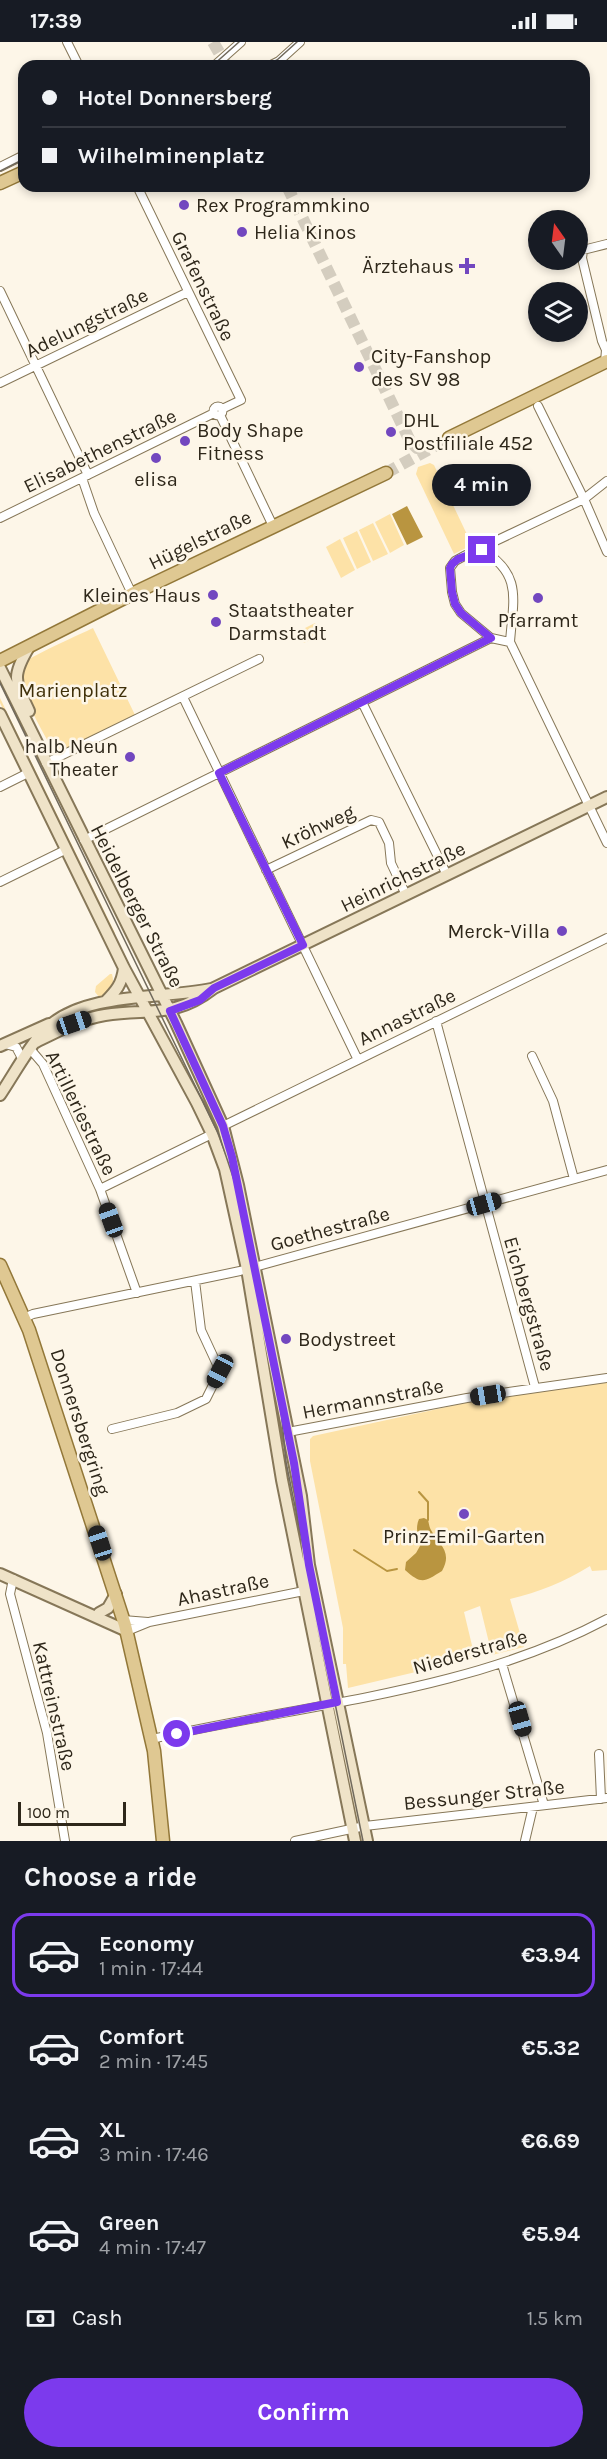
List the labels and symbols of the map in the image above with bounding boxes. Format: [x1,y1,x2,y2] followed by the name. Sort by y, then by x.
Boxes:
[196,194,370,217] place label: Rex Programmkino
[177,198,191,212] marker: Rex Programmkino
[528,210,588,270] north arrow
[254,221,357,244] place label: Helia Kinos
[235,225,249,239] marker: Helia Kinos
[167,227,239,345] street label: Grafenstraße
[362,255,454,278] place label: Ärztehaus
[458,257,476,275] marker: Ärztehaus
[22,283,152,363] street label: Adelungstraße
[371,345,491,391] place label: City-Fanshop des SV 98
[352,360,366,374] marker: City-Fanshop des SV 98
[20,404,180,498] street label: Elisabethenstraße
[403,409,533,455] place label: DHL Postfiliale 452
[197,419,303,465] place label: Body Shape Fitness
[384,425,398,439] marker: DHL Postfiliale 452
[178,434,192,448] marker: Body Shape Fitness
[149,451,163,465] marker: elisa
[432,463,532,505] callout: 4 min
[134,468,178,491] place label: elisa
[145,505,255,575] street label: Hügelstraße
[468,536,495,563] route end
[82,584,201,607] place label: Kleines Haus
[206,588,220,602] marker: Kleines Haus
[531,591,545,605] marker: Pfarramt
[228,599,354,645] place label: Staatstheater Darmstadt
[498,609,579,632] place label: Pfarramt
[209,615,223,629] marker: Staatstheater Darmstadt
[19,679,127,702] park label: Marienplatz
[25,735,119,781] place label: halb Neun Theater
[123,750,137,764] marker: halb Neun Theater
[278,800,358,854] street label: Kröhweg
[86,820,188,992] street label: Heidelberger Straße
[337,837,469,917] street label: Heinrichstraße
[448,920,550,943] place label: Merck-Villa
[555,924,569,938] marker: Merck-Villa
[355,984,459,1050] street label: Annastraße
[54,1009,94,1037] car
[41,1047,121,1179] street label: Artilleriestraße
[464,1190,504,1218] car
[96,1200,126,1240] car
[268,1202,392,1256] street label: Goethestraße
[499,1234,559,1374] street label: Eichbergstraße
[298,1328,396,1351] place label: Bodystreet
[279,1332,293,1346] marker: Bodystreet
[45,1346,115,1498] street label: Donnersbergring
[204,1351,236,1391] car
[300,1374,446,1424] street label: Hermannstraße
[469,1383,507,1407] car
[457,1507,471,1521] marker: Prinz-Emil-Garten
[86,1523,114,1563] car
[383,1525,545,1548] place label: Prinz-Emil-Garten
[175,1569,271,1611] street label: Ahastraße
[410,1625,530,1679] street label: Niederstraße
[28,1639,80,1773] street label: Kattreinstraße
[506,1699,534,1739] car
[163,1720,190,1747] route start
[402,1775,566,1815] street label: Bessunger Straße
[18,1799,126,1826] scale bar

